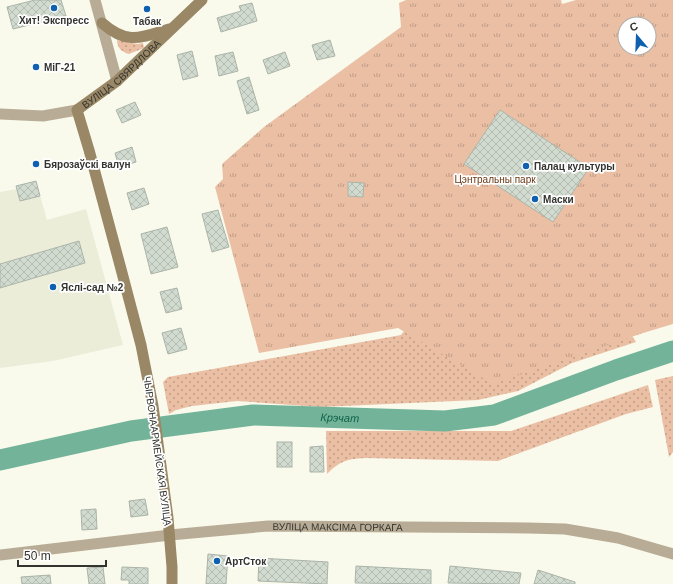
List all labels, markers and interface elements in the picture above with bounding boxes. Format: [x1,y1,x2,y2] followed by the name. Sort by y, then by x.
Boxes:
[49,3,59,13] marker: Хит! Экспресс
[142,4,152,14] marker: Табак
[19,15,89,26] place label: Хит! Экспресс
[133,16,162,27] place label: Табак
[617,16,657,56] north arrow
[628,20,640,34] text: С
[80,38,163,111] street label: ВУЛІЦА СВЯРДЛОВА
[31,62,41,72] marker: МіГ-21
[44,62,76,73] place label: МіГ-21
[31,159,41,169] marker: Бярозаўскі валун
[44,159,131,170] place label: Бярозаўскі валун
[521,161,531,171] marker: Палац культуры
[534,161,615,172] place label: Палац культуры
[454,174,536,185] park label: Цэнтральны парк
[530,194,540,204] marker: Маски
[543,194,574,205] place label: Маски
[48,282,58,292] marker: Яслі-сад №2
[61,282,124,293] place label: Яслі-сад №2
[142,375,175,527] street label: ЧЫРВОНААРМЕЙСКАЯ ВУЛІЦА
[320,411,359,424] water label: Крэчат
[272,521,403,533] street label: ВУЛІЦА МАКСІМА ГОРКАГА
[18,542,106,568] scale bar
[24,549,51,563] text: 50 m
[212,556,222,566] marker: АртСток
[225,556,267,567] place label: АртСток

